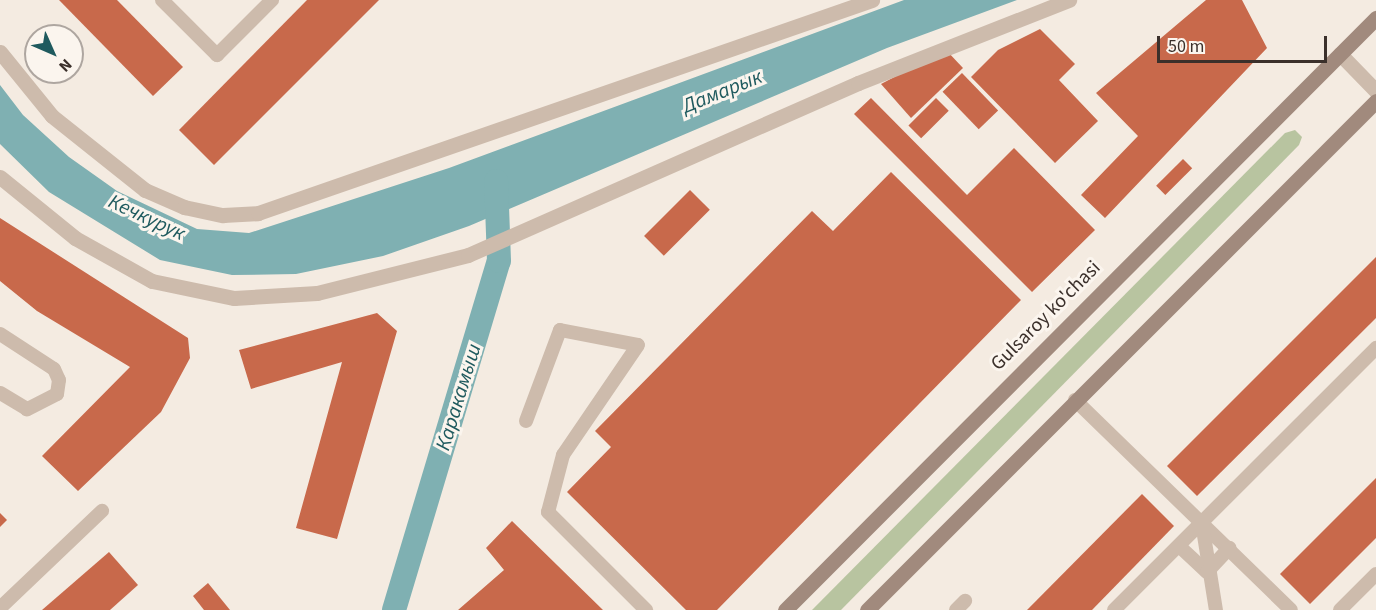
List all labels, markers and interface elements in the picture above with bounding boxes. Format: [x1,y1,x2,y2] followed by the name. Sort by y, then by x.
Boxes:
[24,24,84,84] north arrow
[1160,24,1330,62] scale bar
[1168,34,1204,59] text: 50 m
[54,54,77,77] text: N
[678,64,766,118] water label: Дамарык
[105,188,189,246] water label: Кечкурук
[986,256,1106,376] street label: Gulsaroy ko'chasi
[430,340,486,454] water label: Каракамыш

